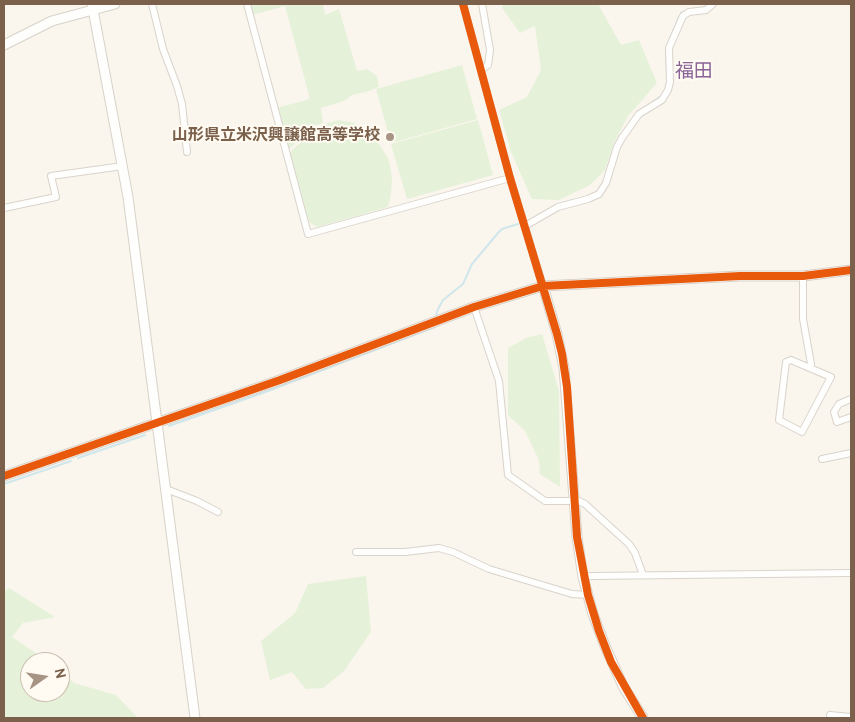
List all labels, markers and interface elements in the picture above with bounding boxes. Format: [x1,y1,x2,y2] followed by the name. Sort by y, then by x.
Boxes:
[675,62,713,84] district label: 福田
[172,127,380,147] place label: 山形県立米沢興譲館高等学校
[384,131,396,143] marker: 山形県立米沢興譲館高等学校
[20,652,70,702] north arrow
[50,667,69,681] text: N

